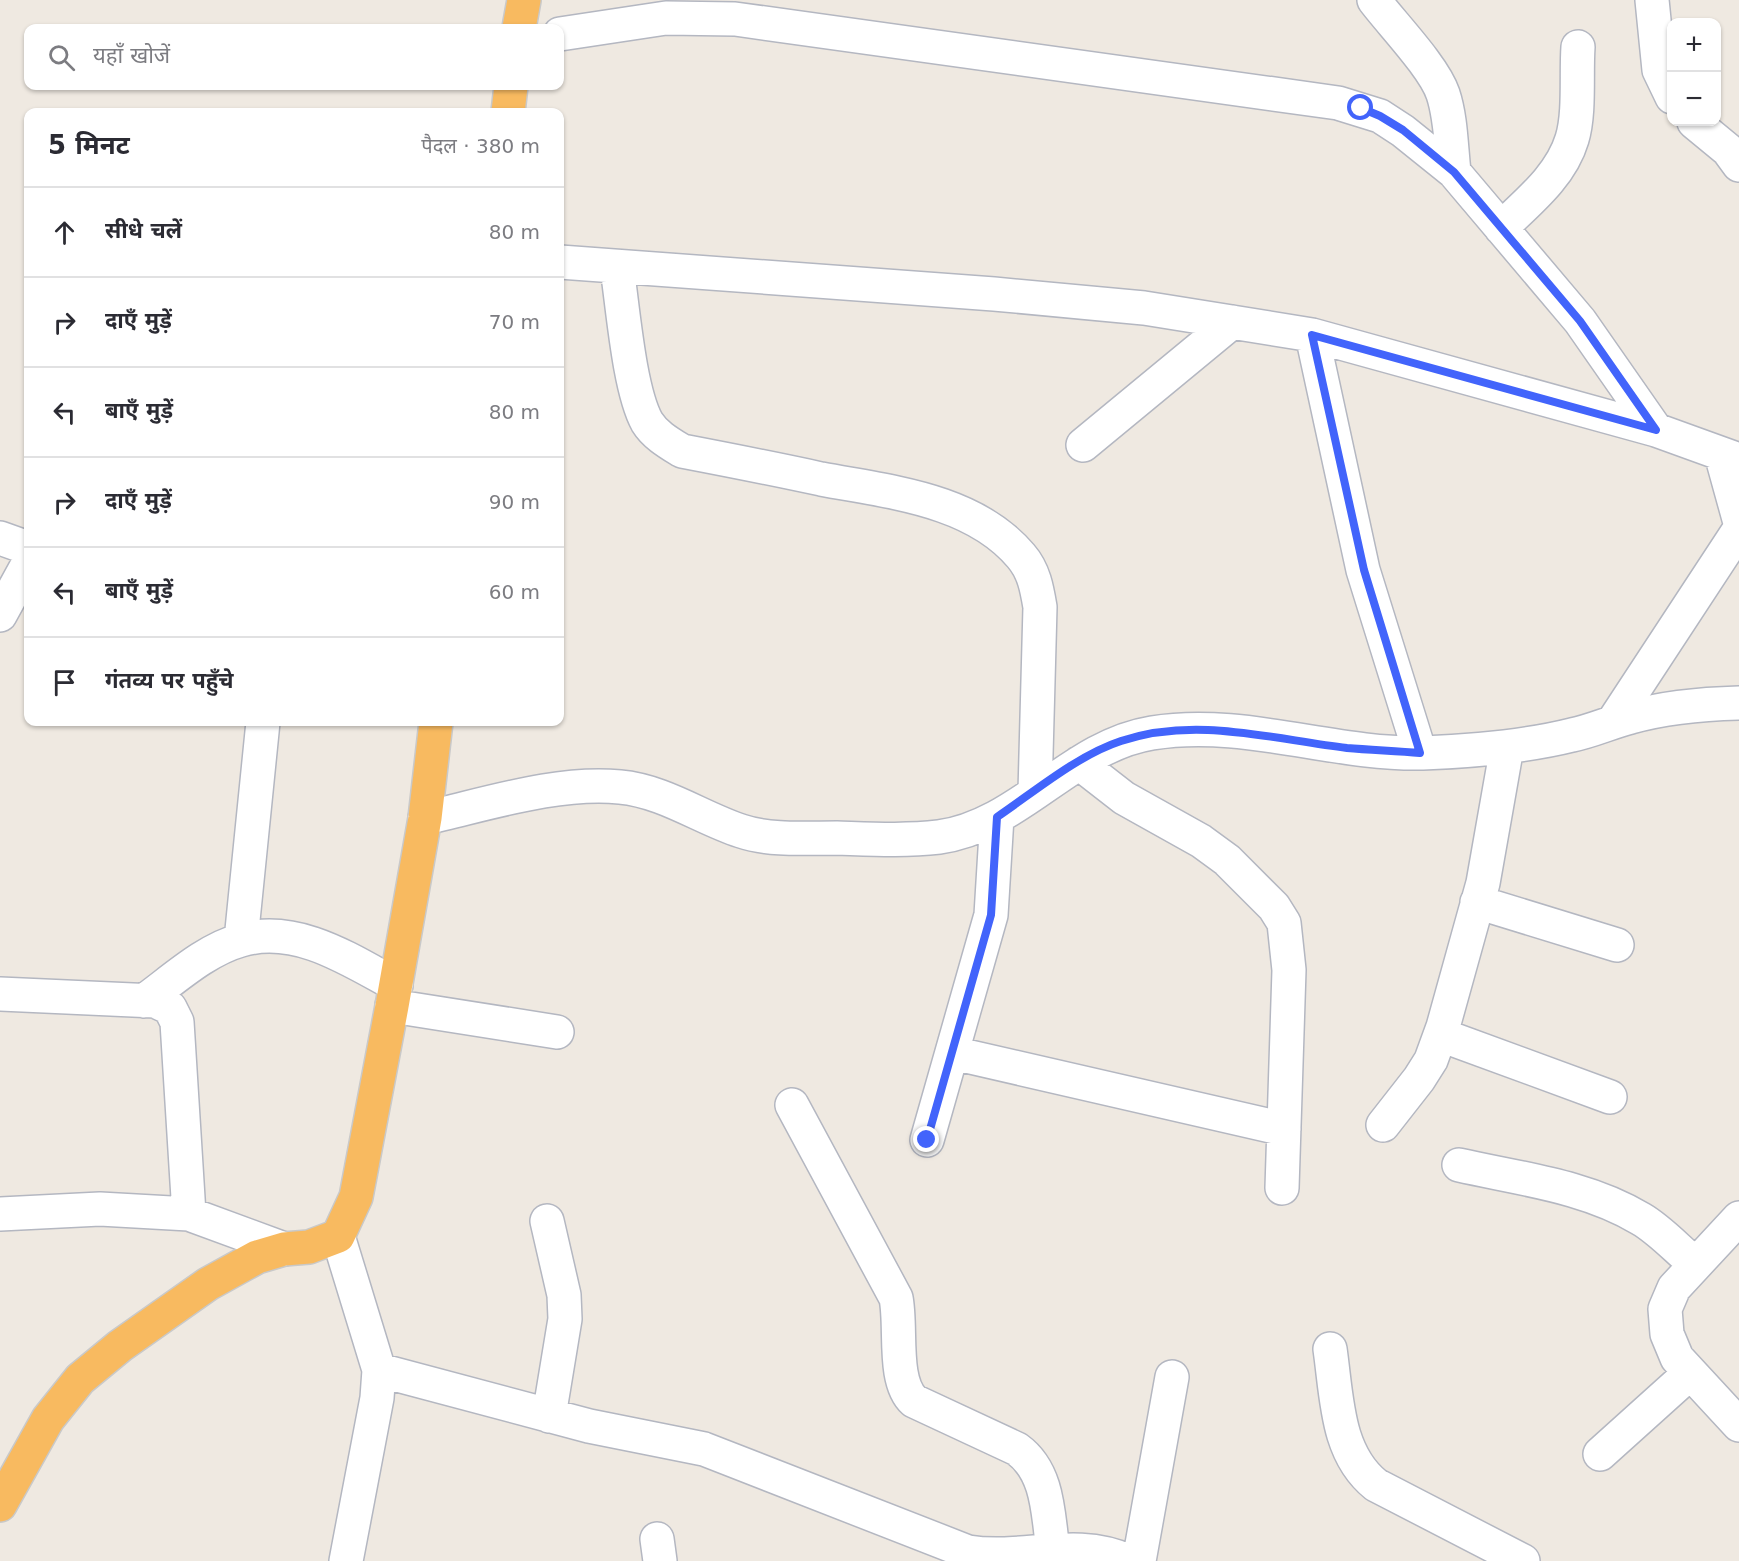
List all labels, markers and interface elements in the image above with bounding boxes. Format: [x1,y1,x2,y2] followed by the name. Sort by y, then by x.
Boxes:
[1667,18,1721,126] map controls
[1667,18,1721,72] button: +
[24,24,564,90] search box
[45,41,78,74] icon: search
[93,43,170,68] text: यहाँ खोजें
[1667,72,1721,126] button: −
[1347,94,1373,120] route start
[48,130,130,160] text: 5 मिनट
[421,134,540,158] text: पैदल · 380 m
[48,216,81,249] icon: ahead
[105,218,182,243] text: सीधे चलें
[489,220,540,244] text: 80 m
[48,306,81,339] icon: right
[105,308,172,333] text: दाएँ मुड़ें
[489,310,540,334] text: 70 m
[48,396,81,429] icon: left
[105,398,173,423] text: बाएँ मुड़ें
[489,400,540,424] text: 80 m
[48,486,81,519] icon: right
[105,488,172,513] text: दाएँ मुड़ें
[489,490,540,514] text: 90 m
[48,576,81,609] icon: left
[105,578,173,603] text: बाएँ मुड़ें
[489,580,540,604] text: 60 m
[48,666,81,699] icon: arrive
[105,668,233,693] text: गंतव्य पर पहुँचे
[913,1126,939,1152] route end

